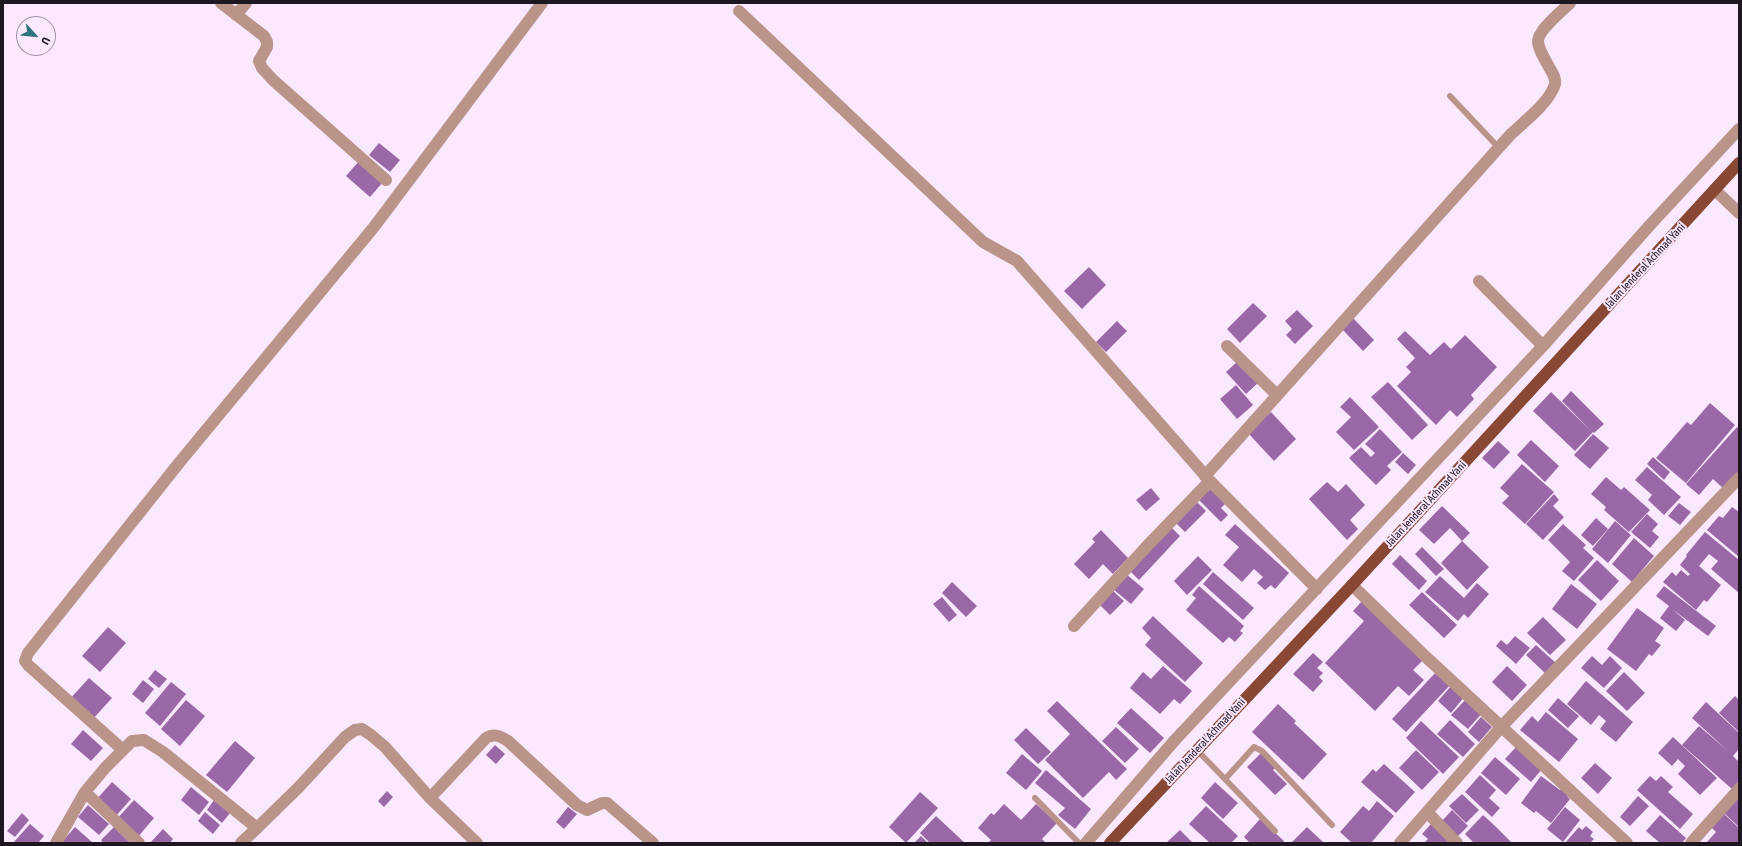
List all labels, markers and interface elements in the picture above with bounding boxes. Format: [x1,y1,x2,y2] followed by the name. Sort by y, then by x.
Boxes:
[16,16,56,56] north arrow
[39,35,53,47] text: U
[1602,221,1688,311] street label: Jalan Jenderal Achmad Yani
[1383,459,1469,549] street label: Jalan Jenderal Achmad Yani
[1162,696,1248,786] street label: Jalan Jenderal Achmad Yani

